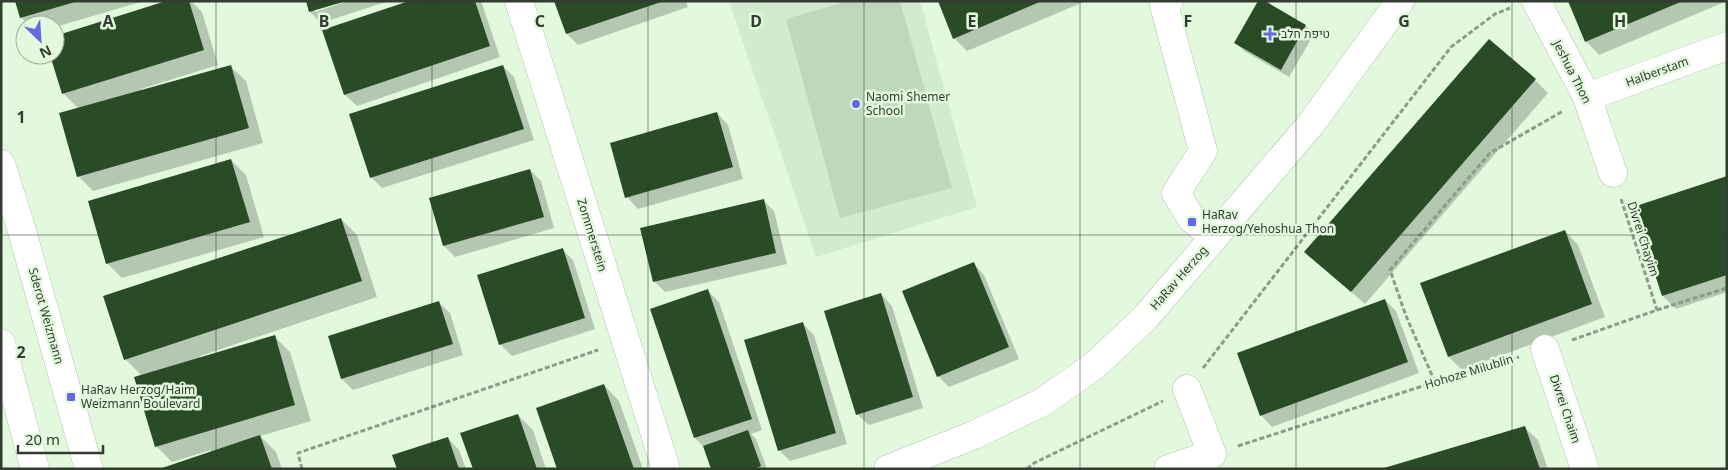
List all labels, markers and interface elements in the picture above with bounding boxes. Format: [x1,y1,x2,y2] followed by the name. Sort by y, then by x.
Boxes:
[102,10,114,32] text: A
[319,10,329,32] text: B
[535,10,545,32] text: C
[750,10,762,32] text: D
[968,10,977,32] text: E
[1184,10,1192,32] text: F
[1398,10,1410,32] text: G
[1614,10,1626,32] text: H
[15,15,65,65] north arrow
[1281,25,1330,42] place label: טיפת חלב
[1263,27,1277,41] marker: טיפת חלב
[1549,36,1596,106] street label: Jeshua Thon
[37,41,55,63] text: N
[1623,52,1691,91] street label: Halberstam
[866,88,950,119] place label: Naomi Shemer School
[850,98,862,110] marker: Naomi Shemer School
[16,106,26,128] text: 1
[573,196,612,274] street label: Zommerstein
[1623,199,1664,278] street label: Divrei Chayim
[1202,206,1334,237] place label: HaRav Herzog/Yehoshua Thon
[1186,216,1198,228] marker: HaRav Herzog/Yehoshua Thon
[1146,242,1211,313] street label: HaRav Herzog
[25,266,68,366] street label: Sderot Weizmann
[16,341,26,363] text: 2
[1423,350,1515,393] street label: Hohoze Milublin
[1546,372,1585,446] street label: Divrei Chaim
[81,381,200,412] place label: HaRav Herzog/Haim Weizmann Boulevard
[65,391,77,403] marker: HaRav Herzog/Haim Weizmann Boulevard
[18,422,102,454] scale bar
[25,429,60,449] text: 20 m

